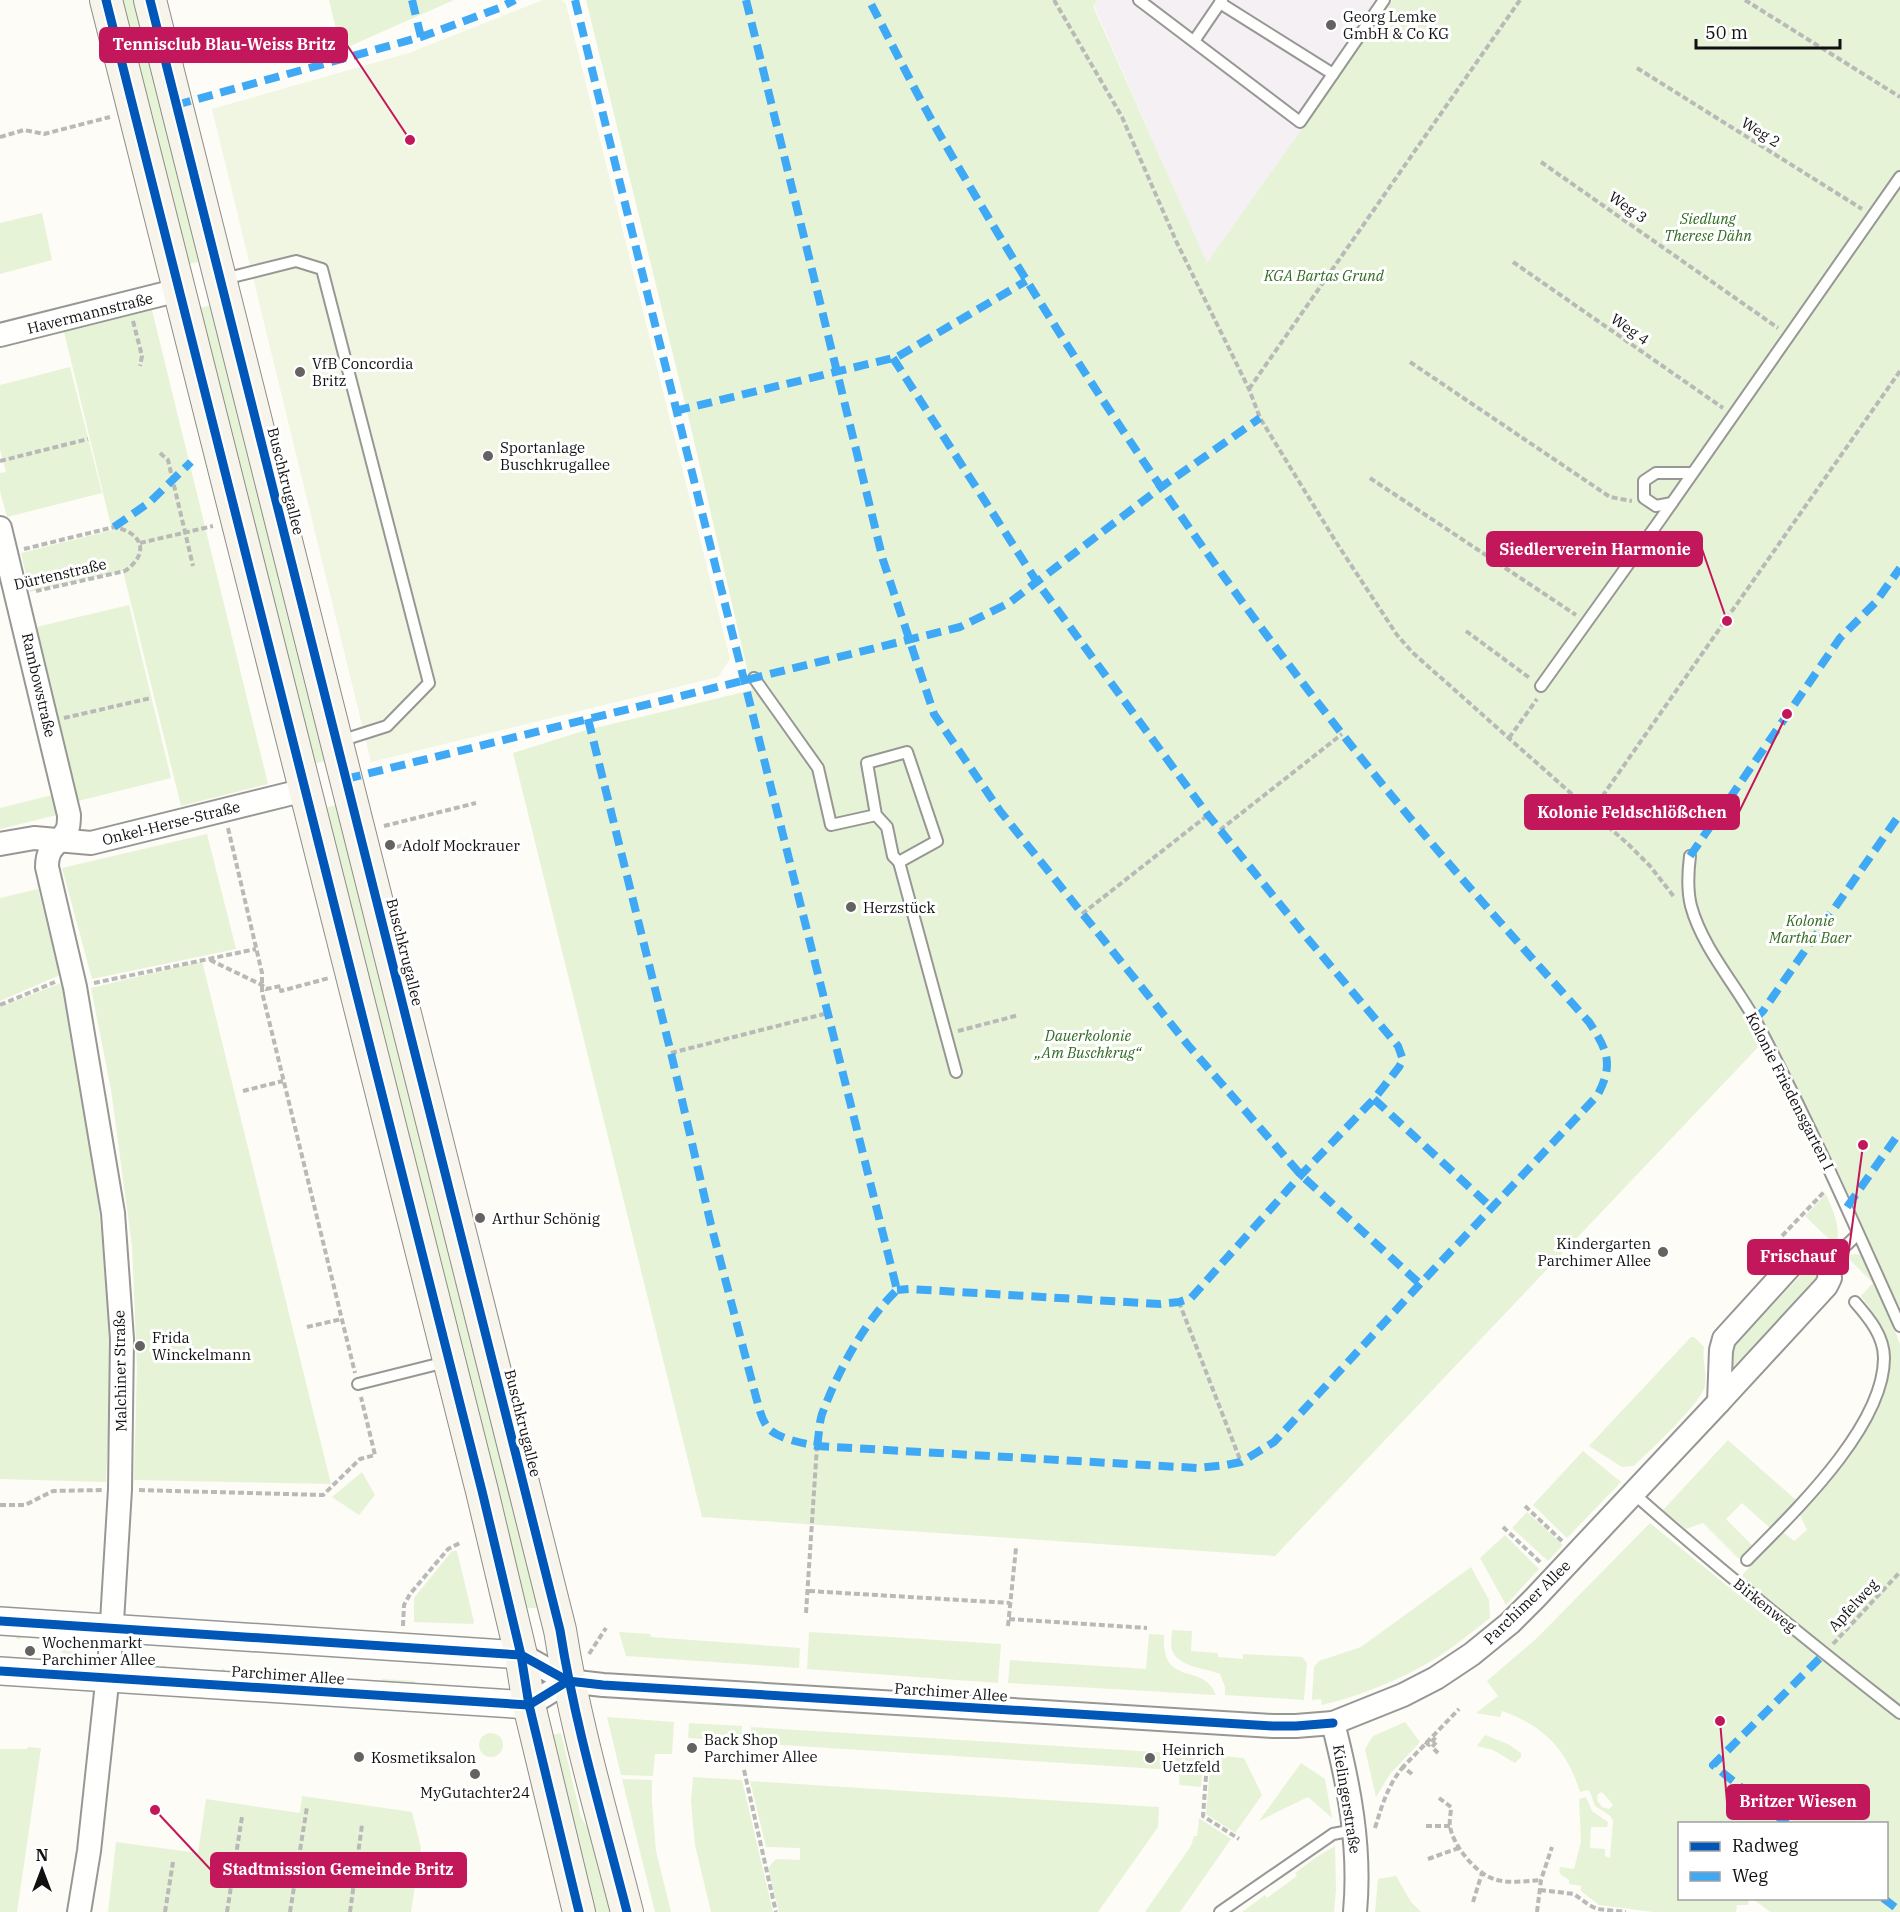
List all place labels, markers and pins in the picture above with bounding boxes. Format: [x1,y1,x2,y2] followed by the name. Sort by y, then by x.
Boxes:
[1343,7,1449,43] place label: Georg Lemke GmbH & Co KG
[1324,18,1338,32] marker: Georg Lemke GmbH & Co KG
[100,28,347,62] callout: Tennisclub Blau-Weiss Britz
[312,354,413,390] place label: VfB Concordia Britz
[293,365,307,379] marker: VfB Concordia Britz
[500,438,610,474] place label: Sportanlage Buschkrugallee
[481,449,495,463] marker: Sportanlage Buschkrugallee
[1487,532,1702,566] callout: Siedlerverein Harmonie
[1525,795,1739,829] callout: Kolonie Feldschlößchen
[402,836,520,855] place label: Adolf Mockrauer
[383,838,397,852] marker: Adolf Mockrauer
[863,898,935,917] place label: Herzstück
[844,900,858,914] marker: Herzstück
[492,1209,600,1228] place label: Arthur Schönig
[473,1211,487,1225] marker: Arthur Schönig
[1538,1234,1651,1270] place label: Kindergarten Parchimer Allee
[1748,1240,1848,1274] callout: Frischauf
[1656,1245,1670,1259] marker: Kindergarten Parchimer Allee
[152,1328,251,1364] place label: Frida Winckelmann
[133,1339,147,1353] marker: Frida Winckelmann
[42,1633,156,1669] place label: Wochenmarkt Parchimer Allee
[23,1644,37,1658] marker: Wochenmarkt Parchimer Allee
[704,1730,818,1766] place label: Back Shop Parchimer Allee
[1162,1740,1225,1776] place label: Heinrich Uetzfeld
[685,1741,699,1755] marker: Back Shop Parchimer Allee
[371,1748,477,1767] place label: Kosmetiksalon
[352,1750,366,1764] marker: Kosmetiksalon
[1143,1751,1157,1765] marker: Heinrich Uetzfeld
[468,1767,482,1781] marker: MyGutachter24
[420,1783,530,1802] place label: MyGutachter24
[1727,1785,1869,1819] callout: Britzer Wiesen
[211,1853,466,1887] callout: Stadtmission Gemeinde Britz

